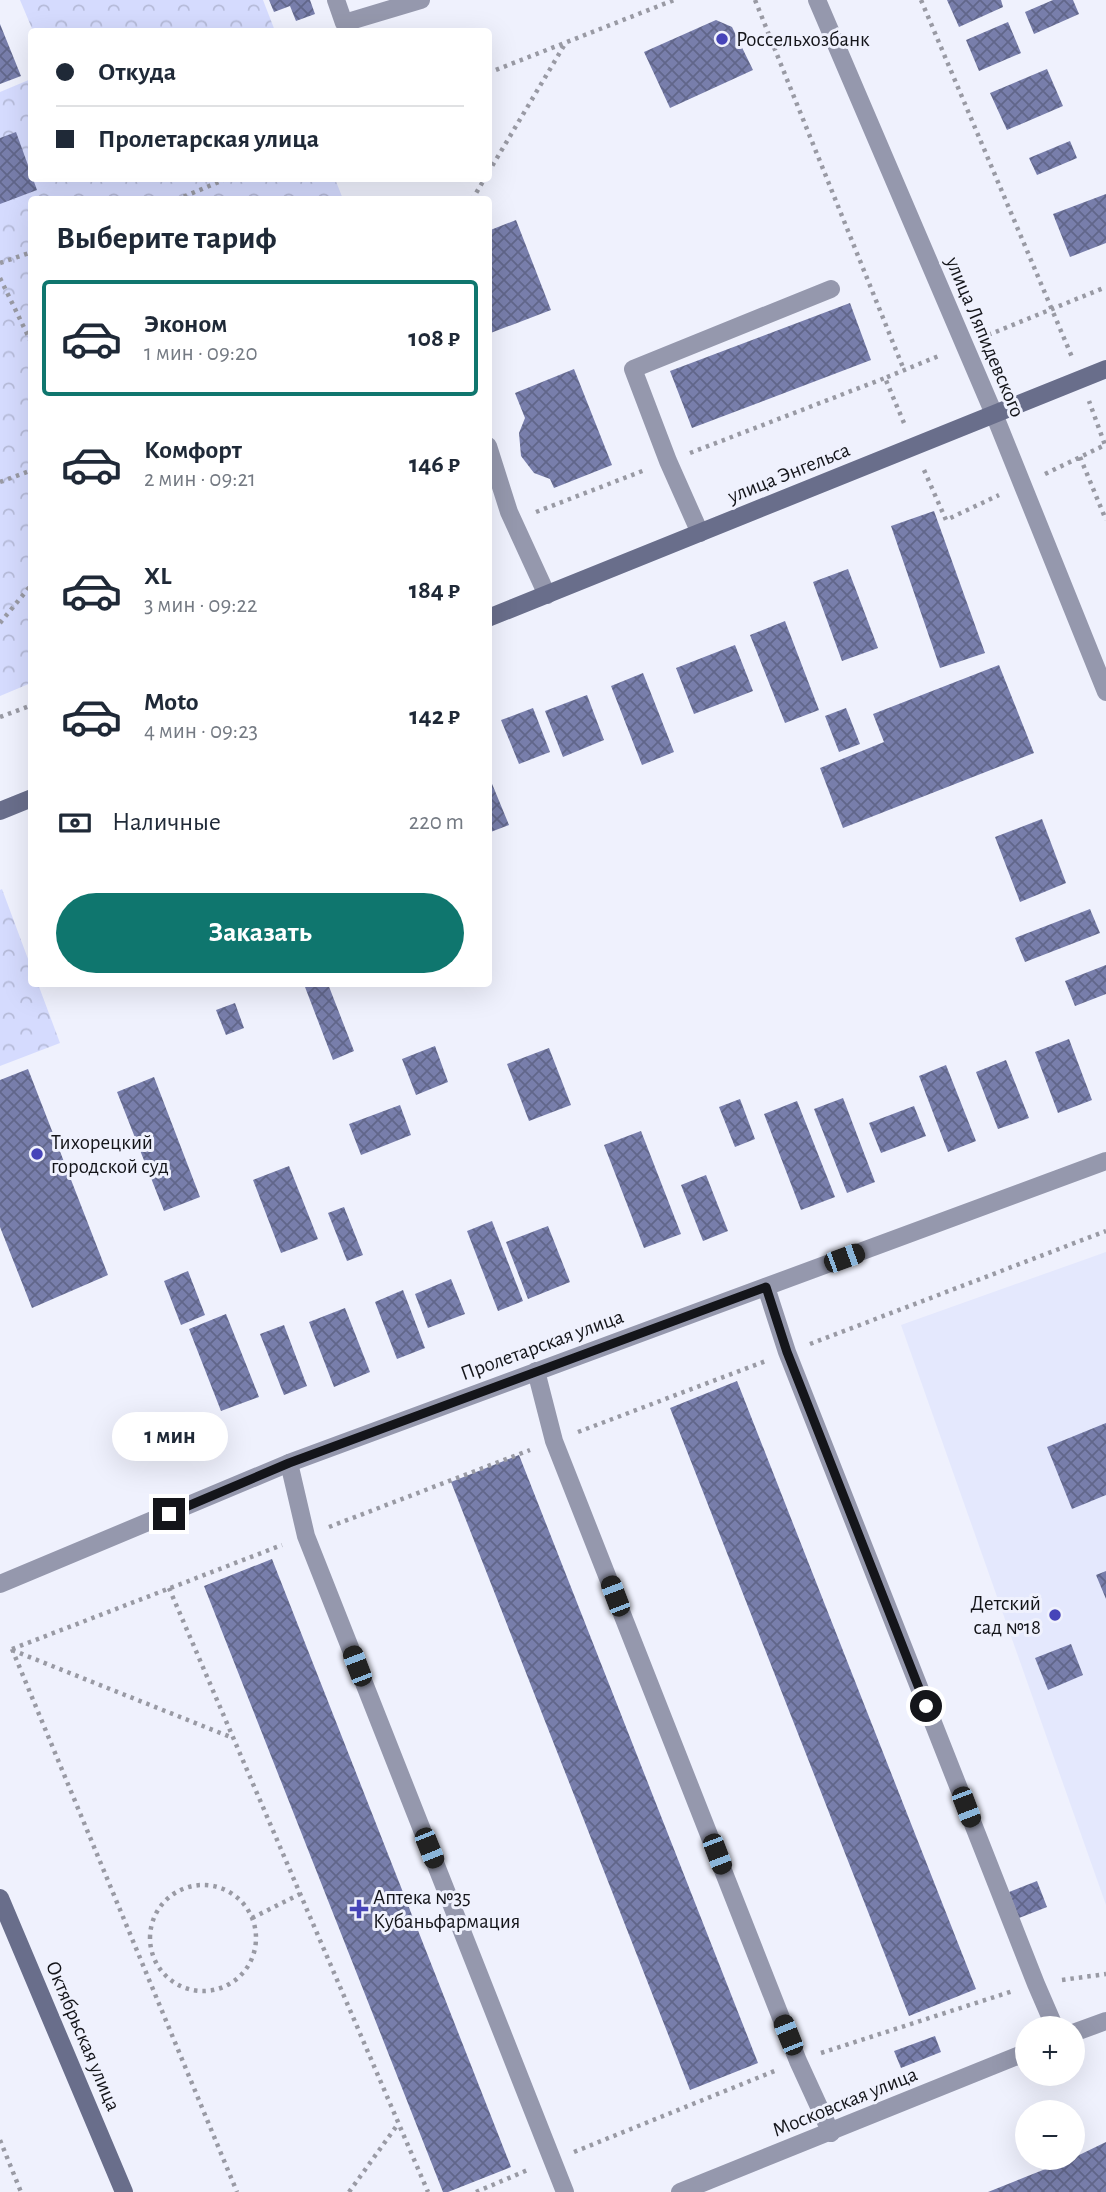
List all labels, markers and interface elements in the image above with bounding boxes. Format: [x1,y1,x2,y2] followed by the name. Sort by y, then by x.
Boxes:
[736,29,870,50] place label: Россельхозбанк
[714,31,730,47] marker: Россельхозбанк
[98,59,176,85] text: Откуда
[98,126,319,152] text: Пролетарская улица
[56,222,277,254] text: Выберите тариф
[941,253,1028,420] street label: улица Ляпидевского
[60,307,123,370] icon: car
[144,311,227,337] text: Эконом
[408,325,460,351] text: 108 ₽
[144,342,258,365] text: 1 мин · 09:20
[60,433,123,496] icon: car
[144,437,242,463] text: Комфорт
[724,439,853,507] street label: улица Энгельса
[409,451,460,477] text: 146 ₽
[144,468,256,491] text: 2 мин · 09:21
[60,559,123,622] icon: car
[144,563,171,589] text: XL
[409,577,460,603] text: 184 ₽
[144,594,257,617] text: 3 мин · 09:22
[60,685,123,748] icon: car
[144,689,199,715] text: Moto
[409,703,460,729] text: 142 ₽
[144,720,258,743] text: 4 мин · 09:23
[56,804,94,842] icon: cash
[112,809,221,835] text: Наличные
[409,811,464,834] text: 220 m
[56,893,464,973] button: Заказать
[51,1132,169,1177] place label: Тихорецкий городской суд
[29,1146,45,1162] marker: Тихорецкий городской суд
[821,1241,868,1275] car
[458,1306,627,1384] street label: Пролетарская улица
[111,1412,227,1462] callout: 1 мин
[144,1425,196,1448] text: 1 мин
[153,1498,185,1530] route end
[598,1573,633,1619] car
[970,1593,1041,1638] place label: Детский сад №18
[1047,1607,1063,1623] marker: Детский сад №18
[340,1643,375,1689] car
[910,1690,942,1722] route start
[949,1784,984,1830] car
[412,1825,447,1871] car
[700,1831,735,1877] car
[373,1887,520,1932] place label: Аптека №35 Кубаньфармация
[351,1901,367,1917] marker: Аптека №35 Кубаньфармация
[42,1958,124,2114] street label: Октябрьская улица
[771,2012,806,2058] car
[1015,2016,1085,2170] map controls
[1015,2016,1085,2086] button: +
[769,2063,921,2141] street label: Московская улица
[1015,2100,1085,2170] button: −

